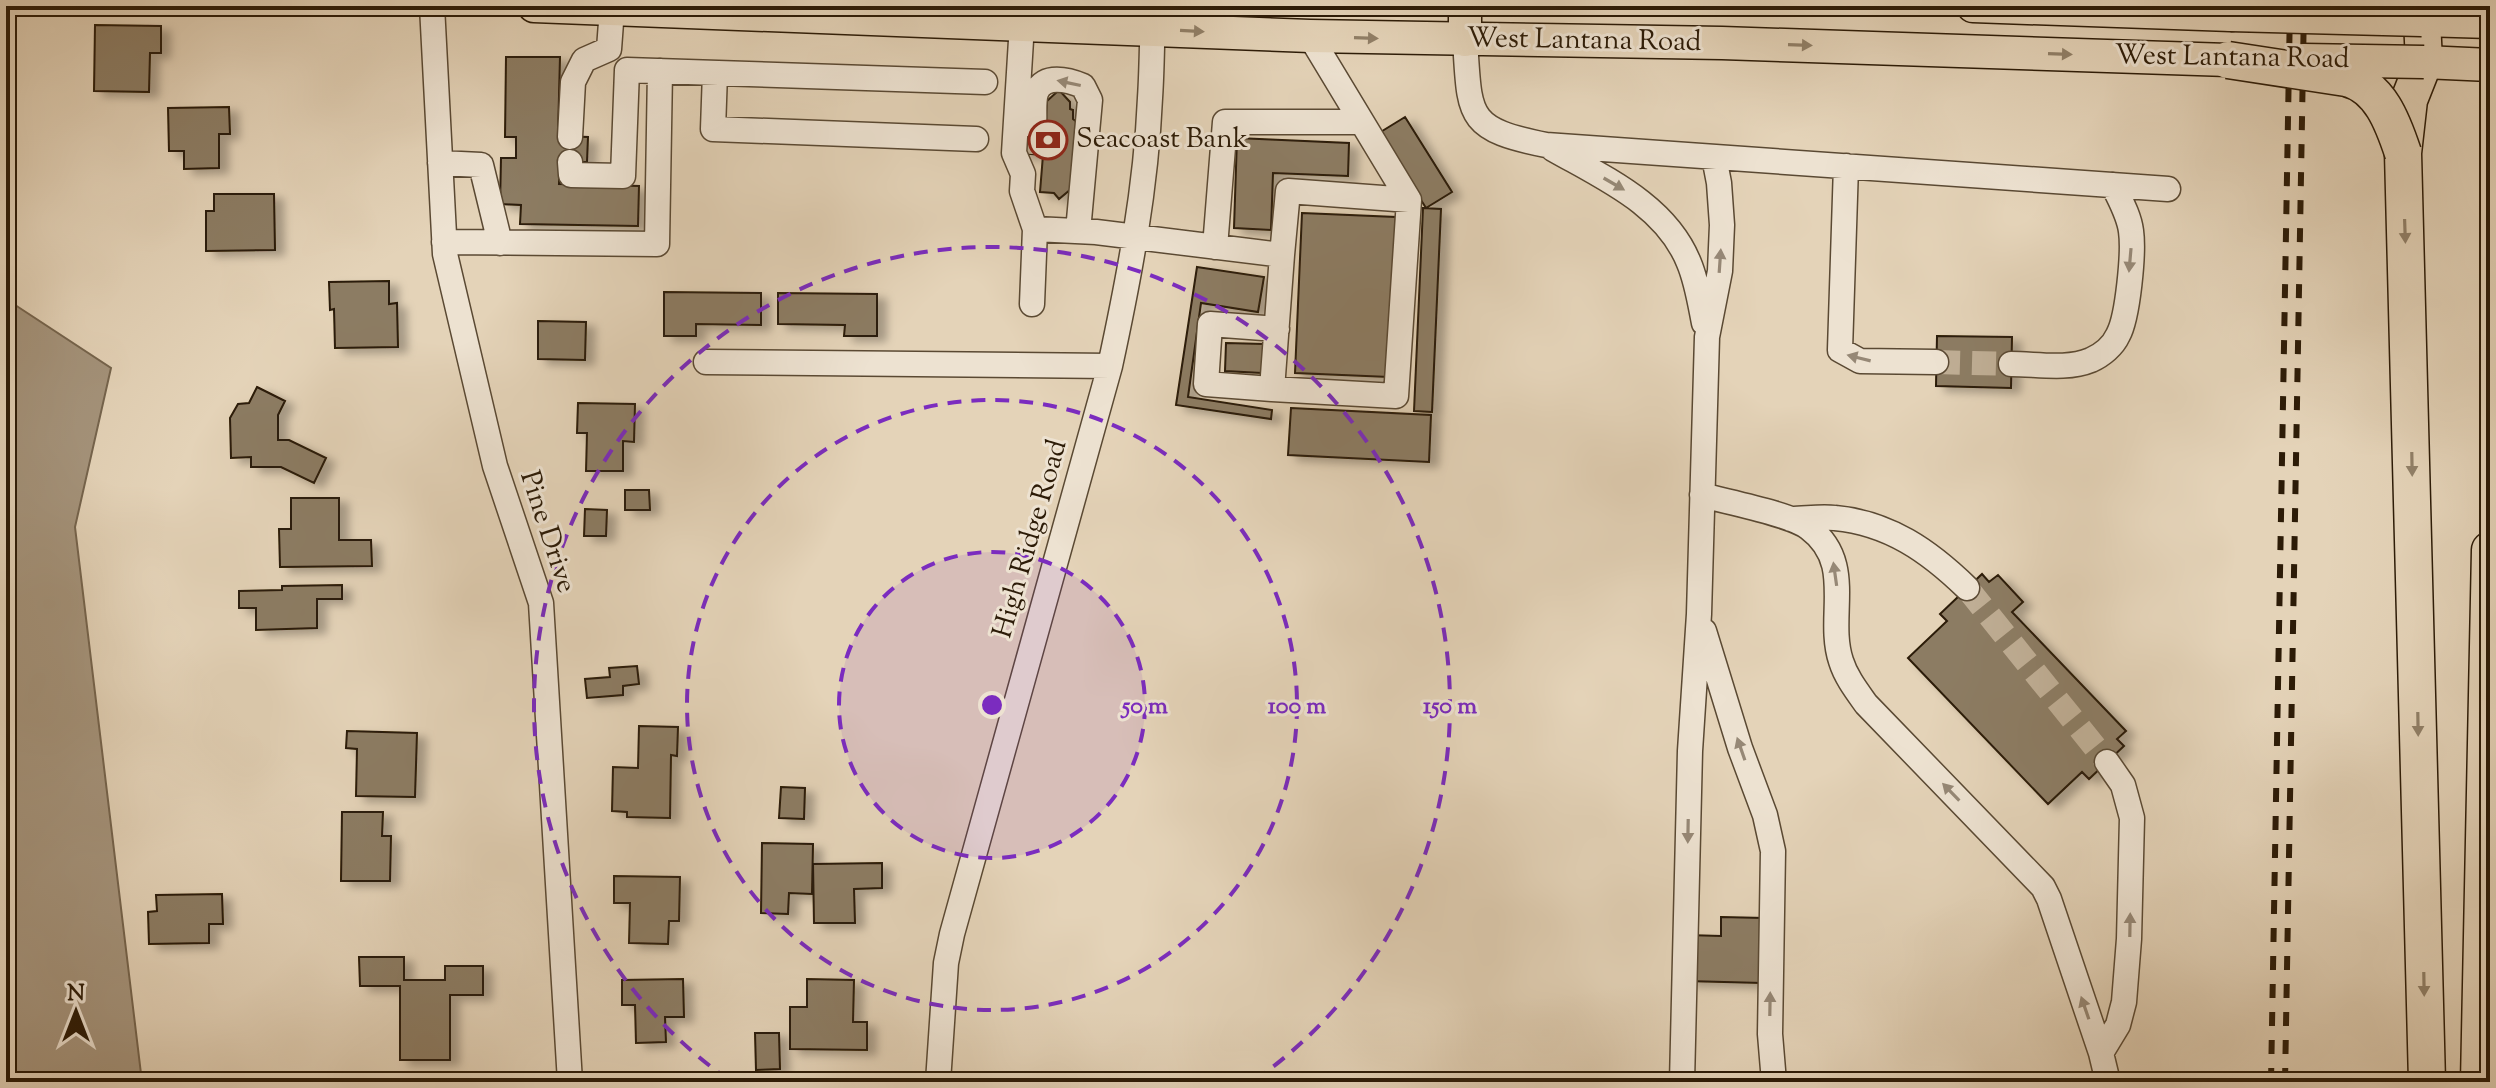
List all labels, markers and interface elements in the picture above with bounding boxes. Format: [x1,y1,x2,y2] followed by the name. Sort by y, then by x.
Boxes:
[1466,19,1702,63] street label: West Lantana Road
[1180,25,1205,38] one-way arrow
[1354,31,1379,44] one-way arrow
[2114,36,2350,80] street label: West Lantana Road
[1788,39,1813,51] one-way arrow
[2048,48,2073,61] one-way arrow
[1056,76,1081,89] one-way arrow
[1027,119,1069,161] bank icon: Seacoast Bank
[1076,120,1248,160] place label: Seacoast Bank
[1602,177,1625,191] one-way arrow
[2399,219,2412,244] one-way arrow
[2123,247,2136,272] one-way arrow
[1714,248,1727,273] one-way arrow
[1846,351,1871,364] one-way arrow
[984,435,1079,643] street label: High Ridge Road
[2406,452,2419,477] one-way arrow
[509,466,585,598] street label: Pine Drive
[1828,561,1841,586] one-way arrow
[1120,690,1168,724] text: 50 m
[1268,690,1326,724] text: 100 m
[1423,690,1477,724] text: 150 m
[978,691,1006,719] centre of rings
[2412,712,2425,737] one-way arrow
[1735,737,1747,761] one-way arrow
[1943,783,1961,802] one-way arrow
[1682,819,1694,844] one-way arrow
[2123,912,2136,937] one-way arrow
[36,972,116,1052] north arrow
[2418,972,2431,997] one-way arrow
[67,979,85,1011] text: N
[1764,991,1777,1016] one-way arrow
[2079,995,2091,1019] one-way arrow

